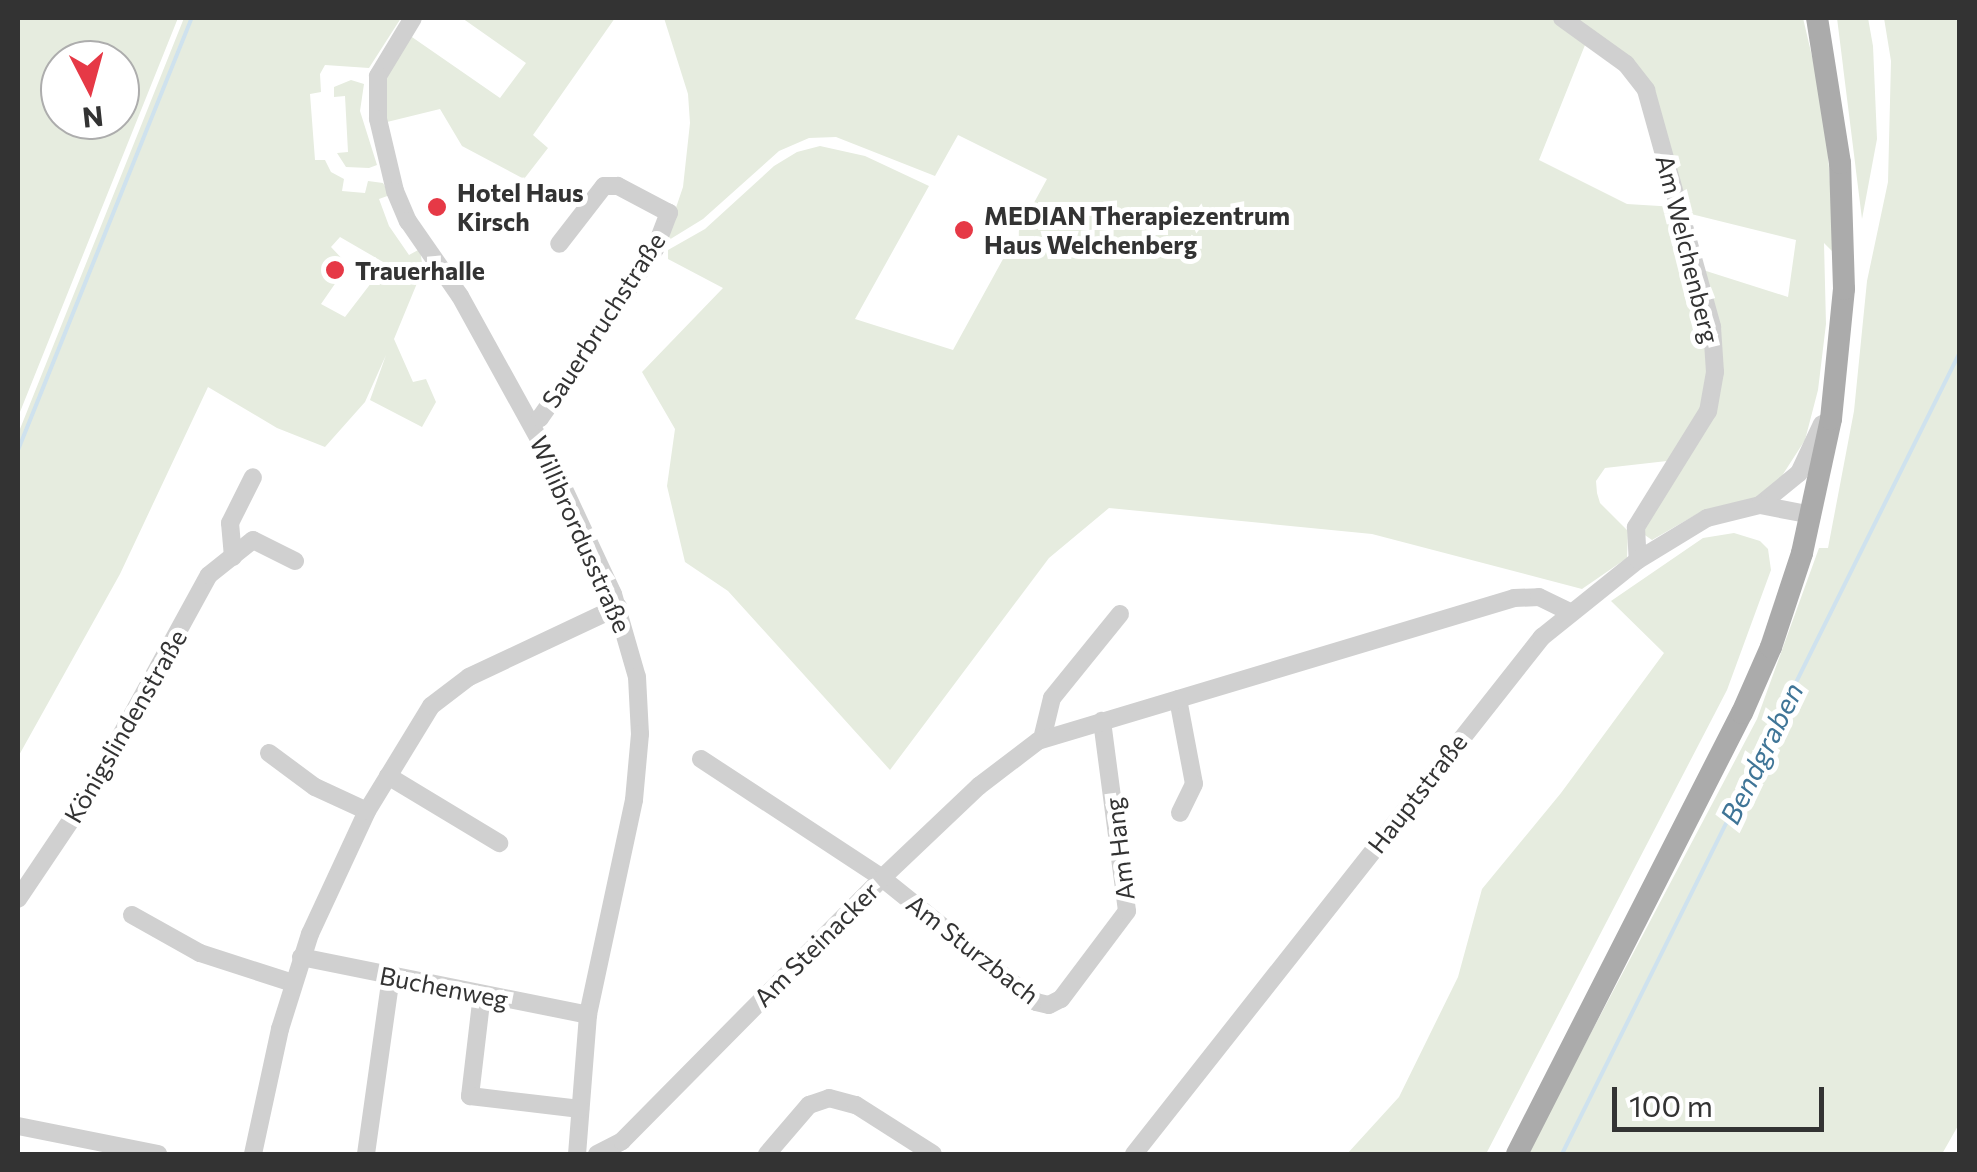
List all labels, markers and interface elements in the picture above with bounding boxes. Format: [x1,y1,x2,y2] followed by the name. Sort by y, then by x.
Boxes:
[40,40,140,140] north arrow
[81,100,105,136] text: N
[1650,152,1726,346] street label: Am Welchenberg
[457,178,584,237] place label: Hotel Haus Kirsch
[426,196,448,218] marker: Hotel Haus Kirsch
[984,201,1290,260] place label: MEDIAN Therapiezentrum Haus Welchenberg
[953,219,975,241] marker: MEDIAN Therapiezentrum Haus Welchenberg
[535,227,671,413] street label: Sauerbruchstraße
[355,255,485,285] place label: Trauerhalle
[324,259,346,281] marker: Trauerhalle
[524,431,638,637] street label: Willibrordusstraße
[57,624,193,828] street label: Königslindenstraße
[1712,677,1810,829] water label: Bendgraben
[1361,727,1473,859] street label: Hauptstraße
[1098,796,1140,902] street label: Am Hang
[747,875,885,1013] street label: Am Steinacker
[901,888,1045,1010] street label: Am Sturzbach
[377,960,511,1014] street label: Buchenweg
[1617,1067,1830,1129] scale bar
[1629,1086,1713,1123] text: 100 m

